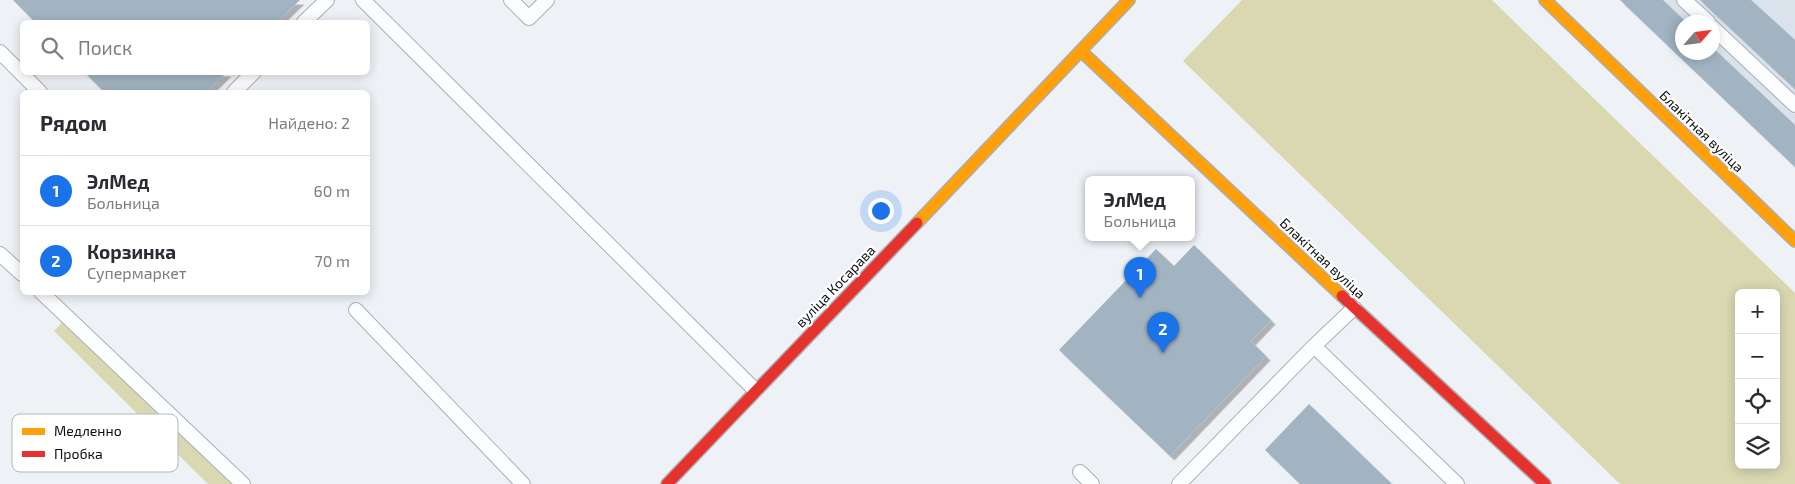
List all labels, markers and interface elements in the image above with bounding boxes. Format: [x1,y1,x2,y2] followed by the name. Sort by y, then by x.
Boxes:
[1675,15,1720,60] north arrow
[20,20,370,75] search box
[38,34,66,62] icon: search
[78,36,132,59] text: Поиск
[1656,86,1748,176] street label: Блакітная вуліца
[40,110,107,135] text: Рядом
[268,113,350,132] text: Найдено: 2
[87,170,149,193] text: ЭлМед
[1085,176,1195,241] popup
[53,181,59,200] text: 1
[314,181,350,200] text: 60 m
[1104,188,1166,211] text: ЭлМед
[87,193,160,212] text: Больница
[868,198,894,224] your location
[1104,211,1176,230] text: Больница
[1277,214,1369,302] street label: Блакітная вуліца
[87,240,176,263] text: Корзинка
[792,241,878,331] street label: вуліца Косарава
[51,251,61,270] text: 2
[315,251,350,270] text: 70 m
[1124,257,1156,298] pin: 1
[87,263,186,282] text: Супермаркет
[1735,289,1780,469] map controls
[1735,289,1780,334] button: +
[1147,312,1179,353] pin: 2
[1735,334,1780,379] button: −
[1735,379,1780,424] button: locate
[12,414,178,472] legend
[54,422,122,439] text: Медленно
[1735,424,1780,469] button: layers
[54,445,103,462] text: Пробка

